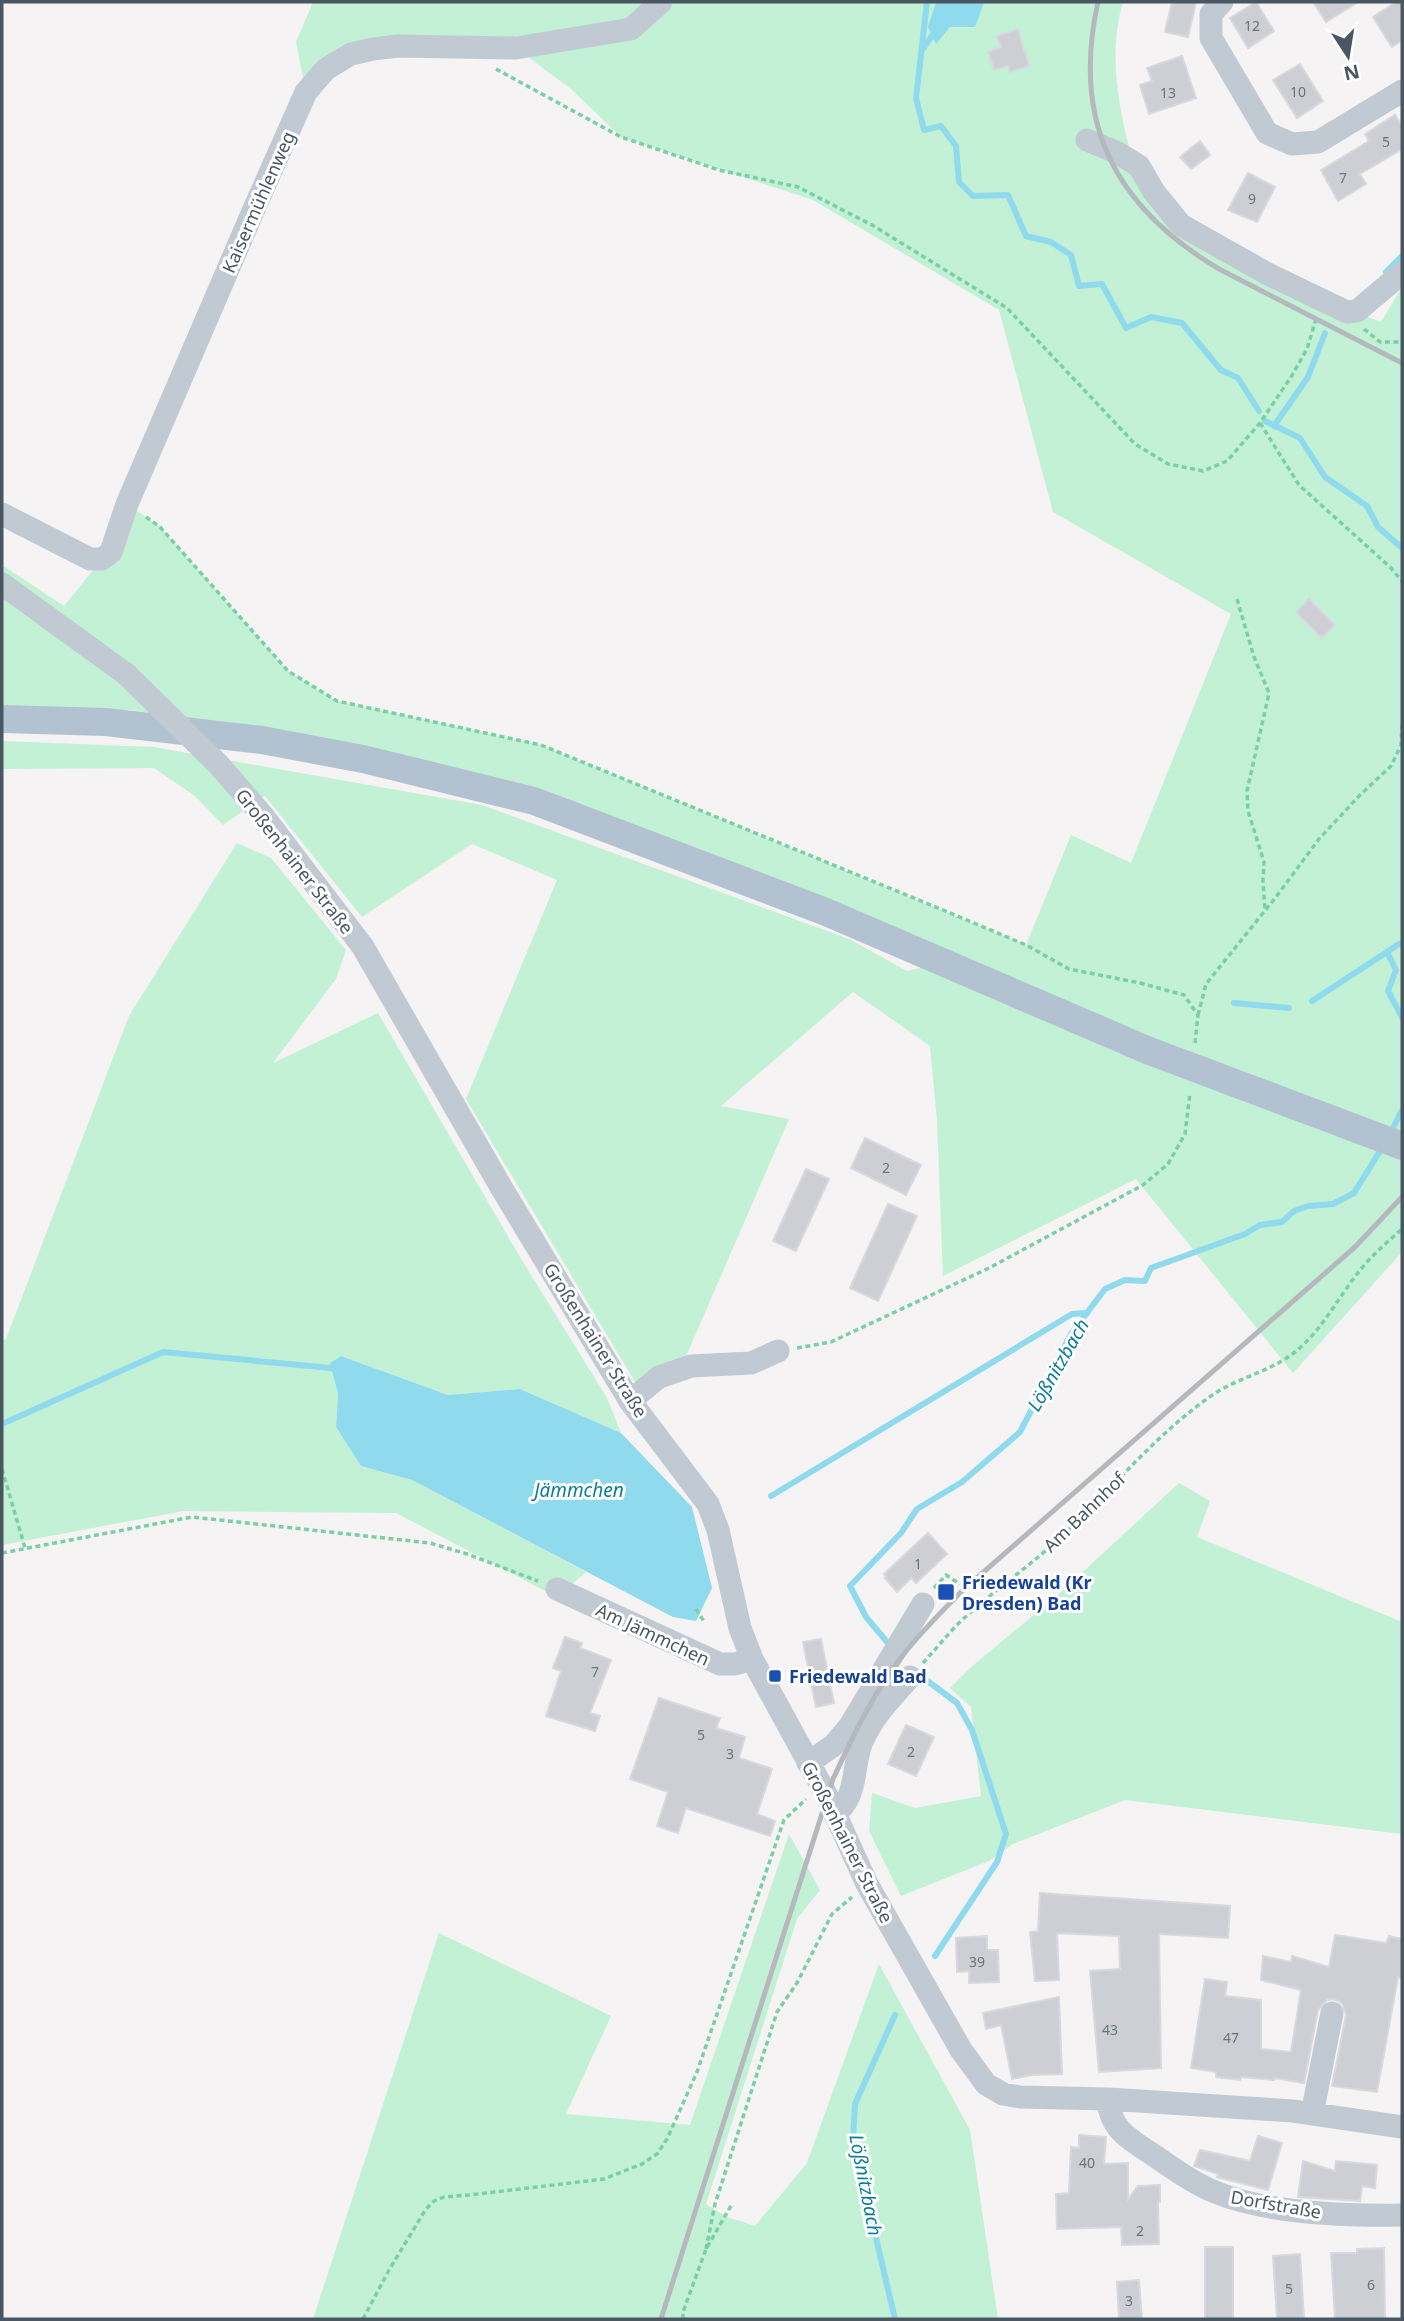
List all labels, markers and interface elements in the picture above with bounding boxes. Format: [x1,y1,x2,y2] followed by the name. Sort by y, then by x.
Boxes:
[1244,16,1260,35] house number: 12
[1313,21,1383,91] north arrow
[1341,58,1362,87] text: N
[1290,82,1306,101] house number: 10
[1160,83,1176,102] house number: 13
[216,127,300,277] street label: Kaisermühlenweg
[1382,132,1390,151] house number: 5
[1339,168,1347,187] house number: 7
[1248,189,1256,208] house number: 9
[231,783,359,939] street label: Großenhainer Straße
[882,1158,890,1177] house number: 2
[539,1258,653,1422] street label: Großenhainer Straße
[1021,1314,1095,1416] water label: Lößnitzbach
[1038,1466,1131,1557] street label: Am Bahnhof
[531,1477,624,1503] water label: Jämmchen
[914,1554,922,1573] house number: 1
[962,1570,1092,1615] place label: Friedewald (Kr Dresden) Bad
[936,1582,956,1602] marker: Friedewald (Kr Dresden) Bad
[592,1597,714,1671] street label: Am Jämmchen
[591,1662,599,1681] house number: 7
[789,1664,927,1688] place label: Friedewald Bad
[767,1668,783,1684] marker: Friedewald Bad
[697,1725,705,1744] house number: 5
[907,1742,915,1761] house number: 2
[726,1744,734,1763] house number: 3
[797,1757,899,1927] street label: Großenhainer Straße
[969,1952,985,1971] house number: 39
[1102,2020,1118,2039] house number: 43
[1223,2028,1239,2047] house number: 47
[843,2132,889,2238] water label: Lößnitzbach
[1079,2153,1095,2172] house number: 40
[1229,2184,1323,2224] street label: Dorfstraße
[1136,2221,1144,2240] house number: 2
[1367,2275,1375,2294] house number: 6
[1285,2279,1293,2298] house number: 5
[1125,2291,1133,2310] house number: 3

